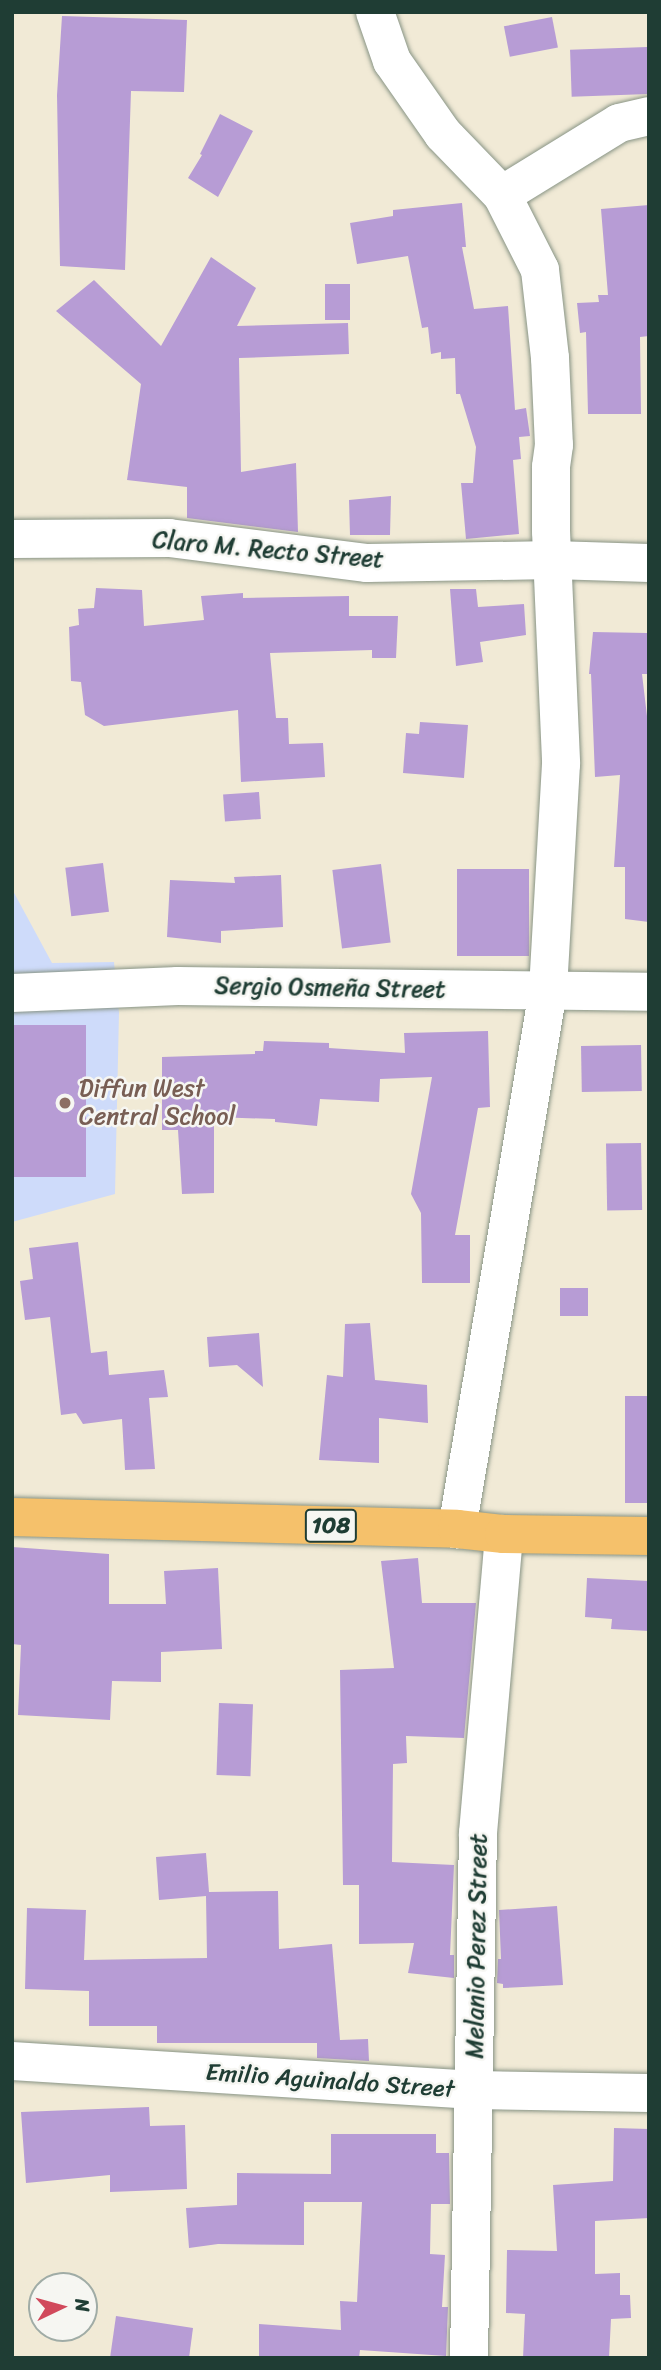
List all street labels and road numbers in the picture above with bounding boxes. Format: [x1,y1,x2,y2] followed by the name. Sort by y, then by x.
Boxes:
[151,526,385,574] street label: Claro M. Recto Street
[214,972,446,1004] street label: Sergio Osmeña Street
[305,1506,357,1546] road number: 108
[461,1833,493,2059] street label: Melanio Perez Street
[204,2058,456,2104] street label: Emilio Aguinaldo Street

